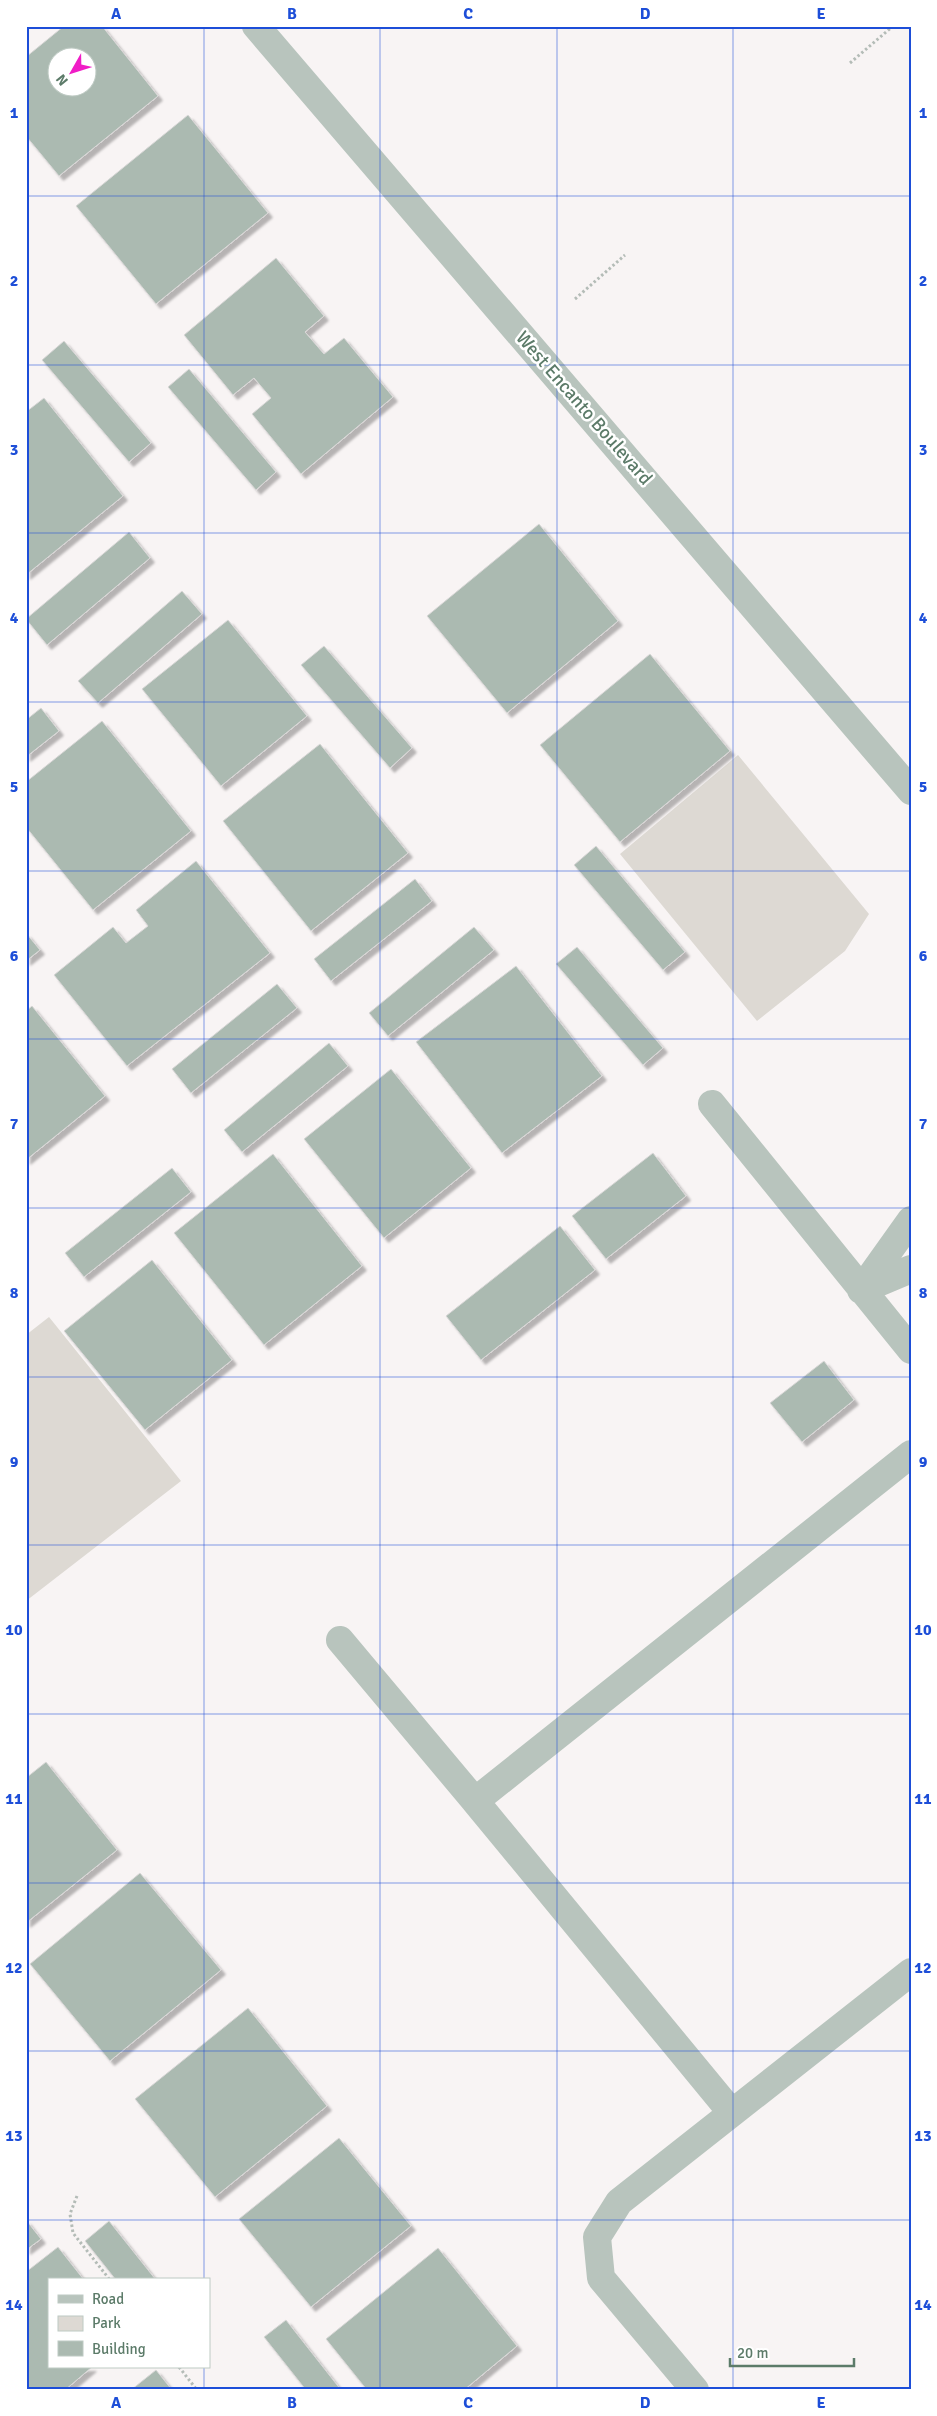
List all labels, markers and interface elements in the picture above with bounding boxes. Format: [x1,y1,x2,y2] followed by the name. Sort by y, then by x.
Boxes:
[111,4,122,24] text: A
[287,4,297,24] text: B
[463,4,473,24] text: C
[640,4,651,24] text: D
[816,4,826,24] text: E
[48,48,98,98] north arrow
[53,71,72,89] text: N
[10,103,19,123] text: 1
[919,103,928,123] text: 1
[10,271,18,291] text: 2
[919,271,927,291] text: 2
[511,326,657,490] street label: West Encanto Boulevard
[10,440,18,460] text: 3
[919,440,927,460] text: 3
[10,608,19,628] text: 4
[919,608,928,628] text: 4
[10,777,18,797] text: 5
[919,777,927,797] text: 5
[10,946,19,966] text: 6
[919,946,928,966] text: 6
[10,1114,19,1134] text: 7
[919,1114,928,1134] text: 7
[10,1283,19,1303] text: 8
[919,1283,928,1303] text: 8
[10,1452,19,1472] text: 9
[919,1452,928,1472] text: 9
[5,1620,23,1640] text: 10
[914,1620,932,1640] text: 10
[5,1789,23,1809] text: 11
[914,1789,932,1809] text: 11
[5,1958,23,1978] text: 12
[914,1958,932,1978] text: 12
[5,2126,23,2146] text: 13
[914,2126,932,2146] text: 13
[48,2278,210,2368] legend
[92,2290,124,2308] text: Road
[5,2295,23,2315] text: 14
[914,2295,932,2315] text: 14
[92,2314,121,2332] text: Park
[730,2336,853,2368] scale bar
[92,2340,146,2358] text: Building
[737,2344,768,2362] text: 20 m
[111,2393,122,2413] text: A
[287,2393,297,2413] text: B
[463,2393,473,2413] text: C
[640,2393,651,2413] text: D
[816,2393,826,2413] text: E

